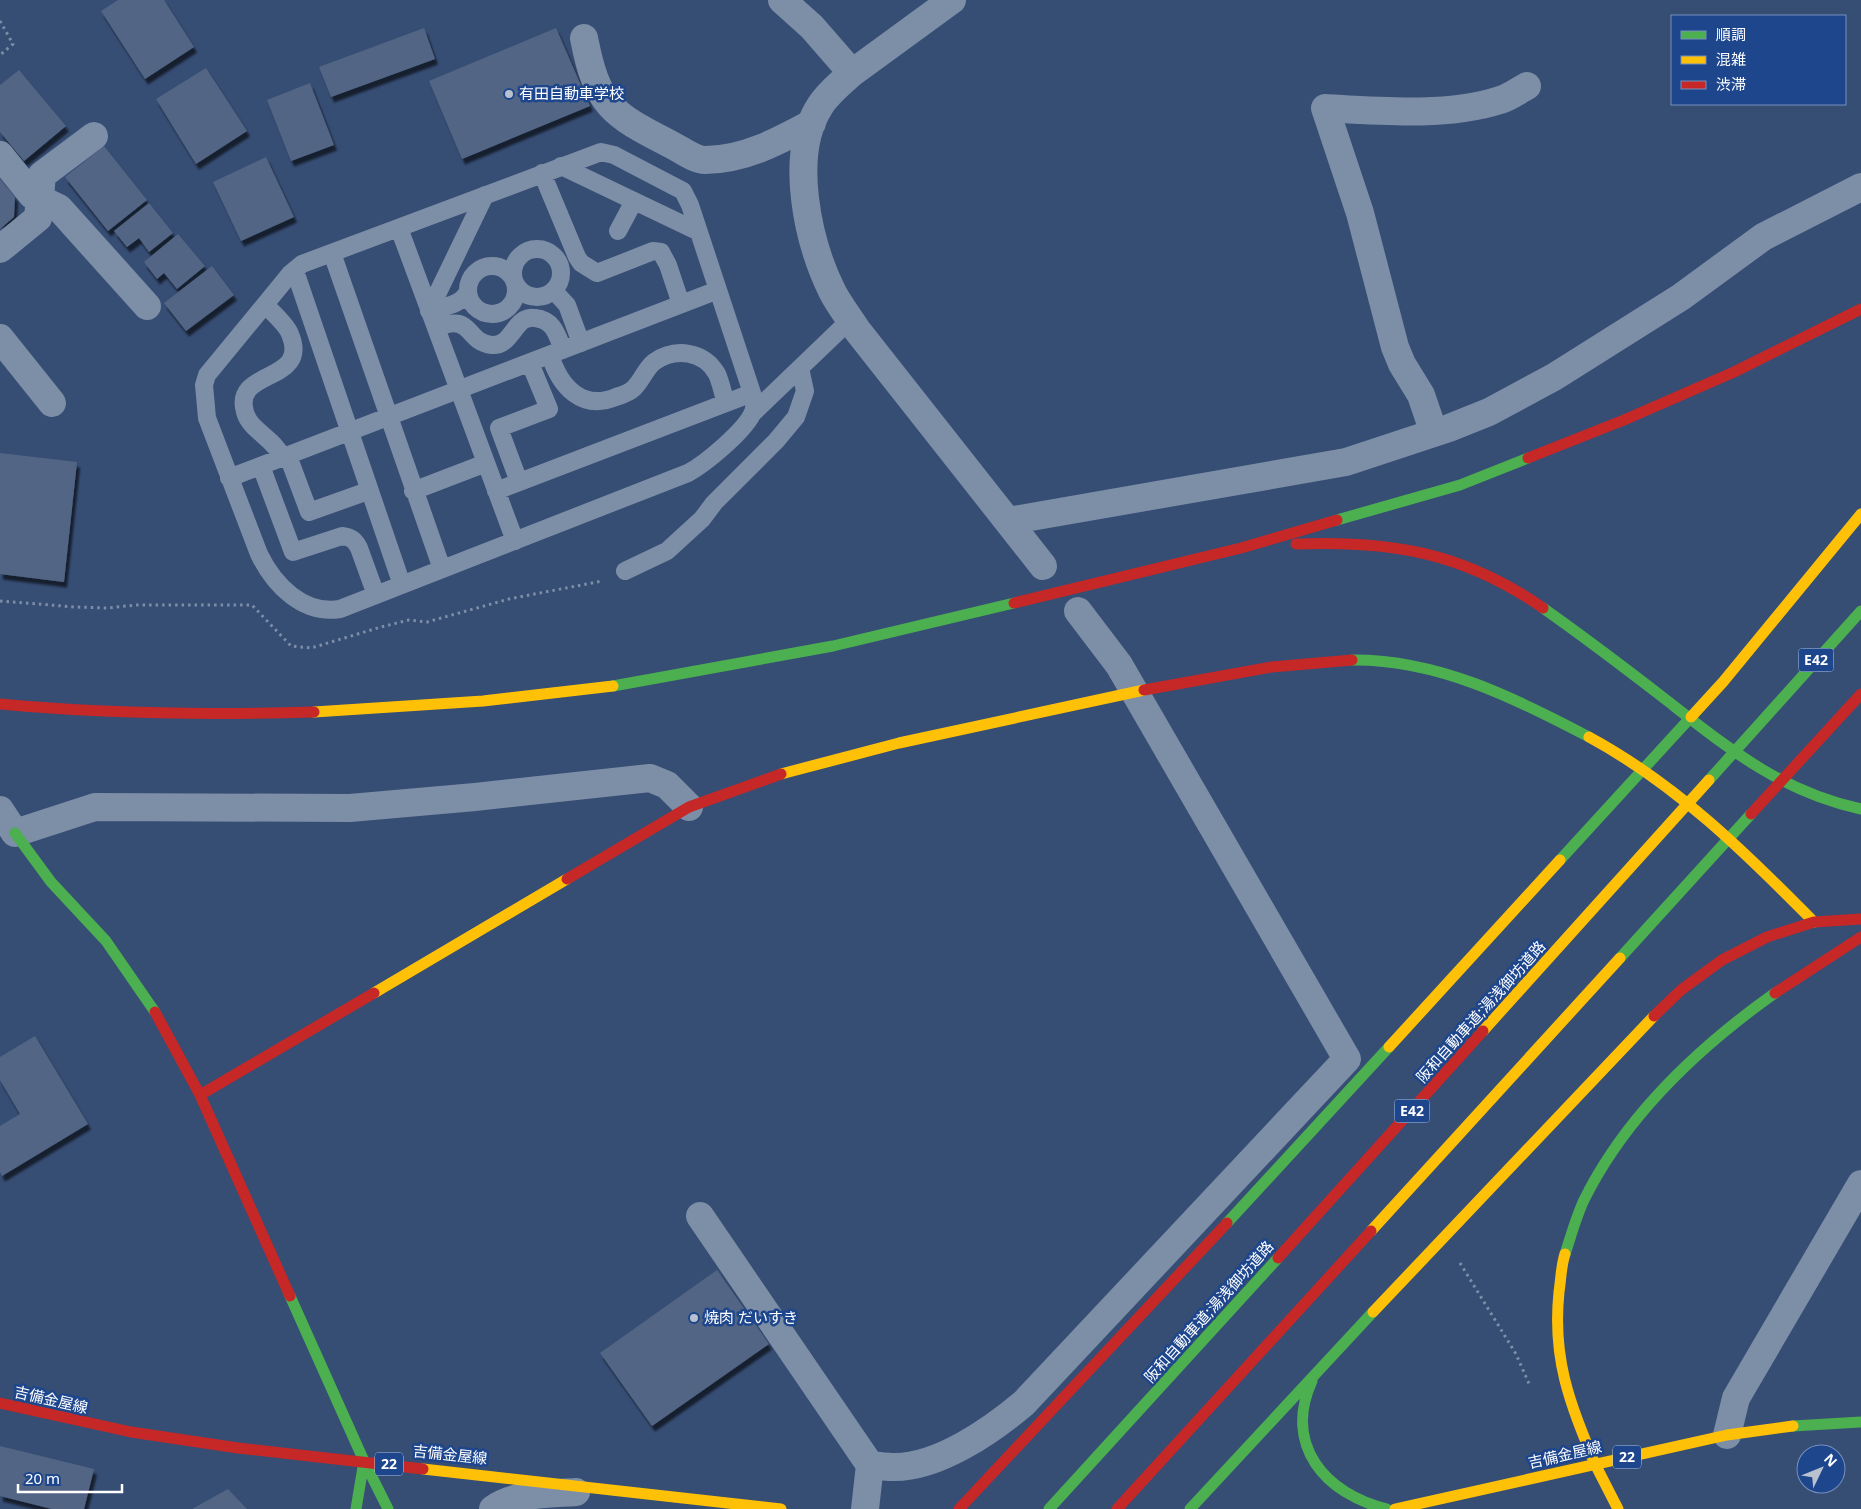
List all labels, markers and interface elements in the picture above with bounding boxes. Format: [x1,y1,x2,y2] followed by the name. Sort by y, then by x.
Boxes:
[1671,15,1846,105] legend
[1716,24,1746,44] text: 順調
[1716,49,1746,69] text: 混雑
[1716,74,1746,94] text: 渋滞
[519,83,624,103] place label: 有田自動車学校
[503,88,515,100] marker: 有田自動車学校
[1798,648,1834,672] road number: E42
[1411,936,1549,1086] street label: 阪和自動車道;湯浅御坊道路
[1394,1100,1430,1122] road number: E42
[1139,1236,1277,1386] street label: 阪和自動車道;湯浅御坊道路
[704,1307,798,1327] place label: 焼肉 だいすき
[688,1312,700,1324] marker: 焼肉 だいすき
[12,1381,90,1417] street label: 吉備金屋線
[1526,1436,1604,1472] street label: 吉備金屋線
[412,1440,488,1468] street label: 吉備金屋線
[1796,1444,1846,1494] north arrow
[1613,1445,1641,1468] road number: 22
[1820,1449,1842,1470] text: N
[375,1452,403,1476] road number: 22
[18,1462,121,1494] scale bar
[25,1468,60,1488] text: 20 m

